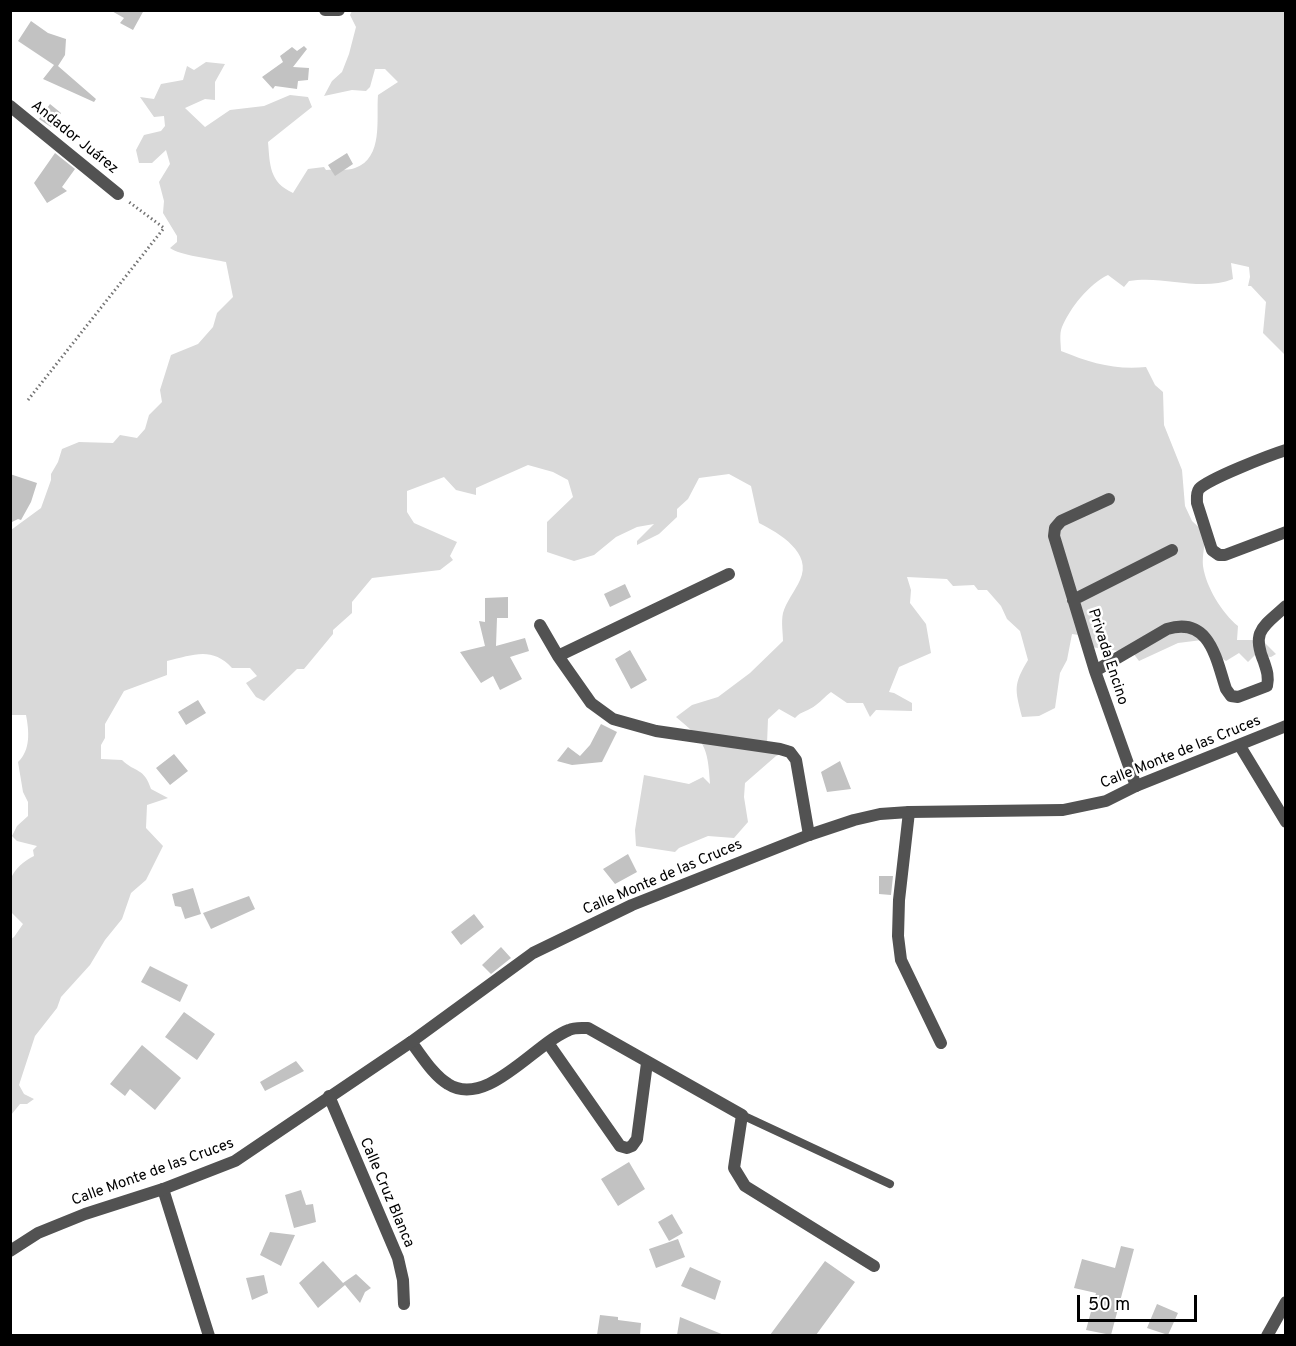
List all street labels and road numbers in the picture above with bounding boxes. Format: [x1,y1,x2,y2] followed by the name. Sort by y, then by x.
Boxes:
[27,97,121,179] street label: Andador Juárez
[1083,607,1131,707] street label: Privada Encino
[1098,713,1264,793] street label: Calle Monte de las Cruces
[581,836,745,920] street label: Calle Monte de las Cruces
[69,1135,237,1211] street label: Calle Monte de las Cruces
[355,1135,417,1251] street label: Calle Cruz Blanca

